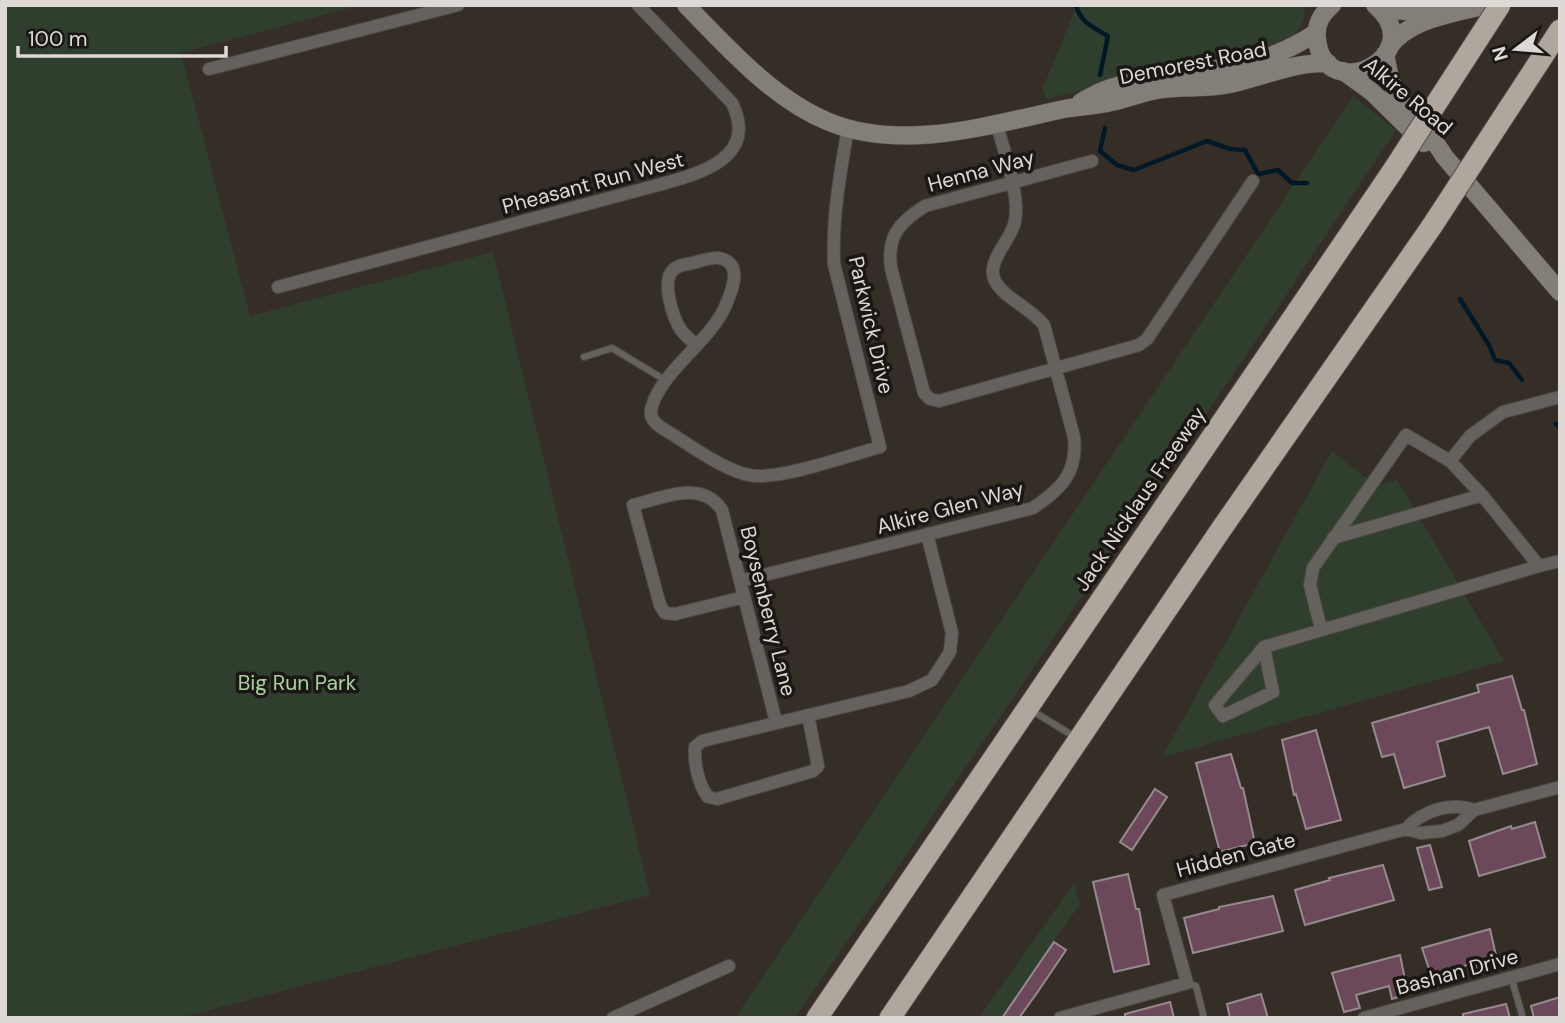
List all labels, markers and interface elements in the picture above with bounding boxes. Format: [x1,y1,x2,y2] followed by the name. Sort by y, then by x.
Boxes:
[18,14,226,58] scale bar
[1481,14,1551,84] north arrow
[28,25,88,53] text: 100 m
[1117,35,1269,91] street label: Demorest Road
[1486,43,1514,64] text: N
[1358,51,1458,141] street label: Alkire Road
[925,143,1038,199] street label: Henna Way
[499,145,687,221] street label: Pheasant Run West
[842,253,900,397] street label: Parkwick Drive
[1068,401,1212,597] street label: Jack Nicklaus Freeway
[873,475,1027,541] street label: Alkire Glen Way
[733,523,803,699] street label: Boysenberry Lane
[238,669,357,697] park label: Big Run Park
[1173,826,1299,884] street label: Hidden Gate
[1393,942,1521,1002] street label: Bashan Drive

